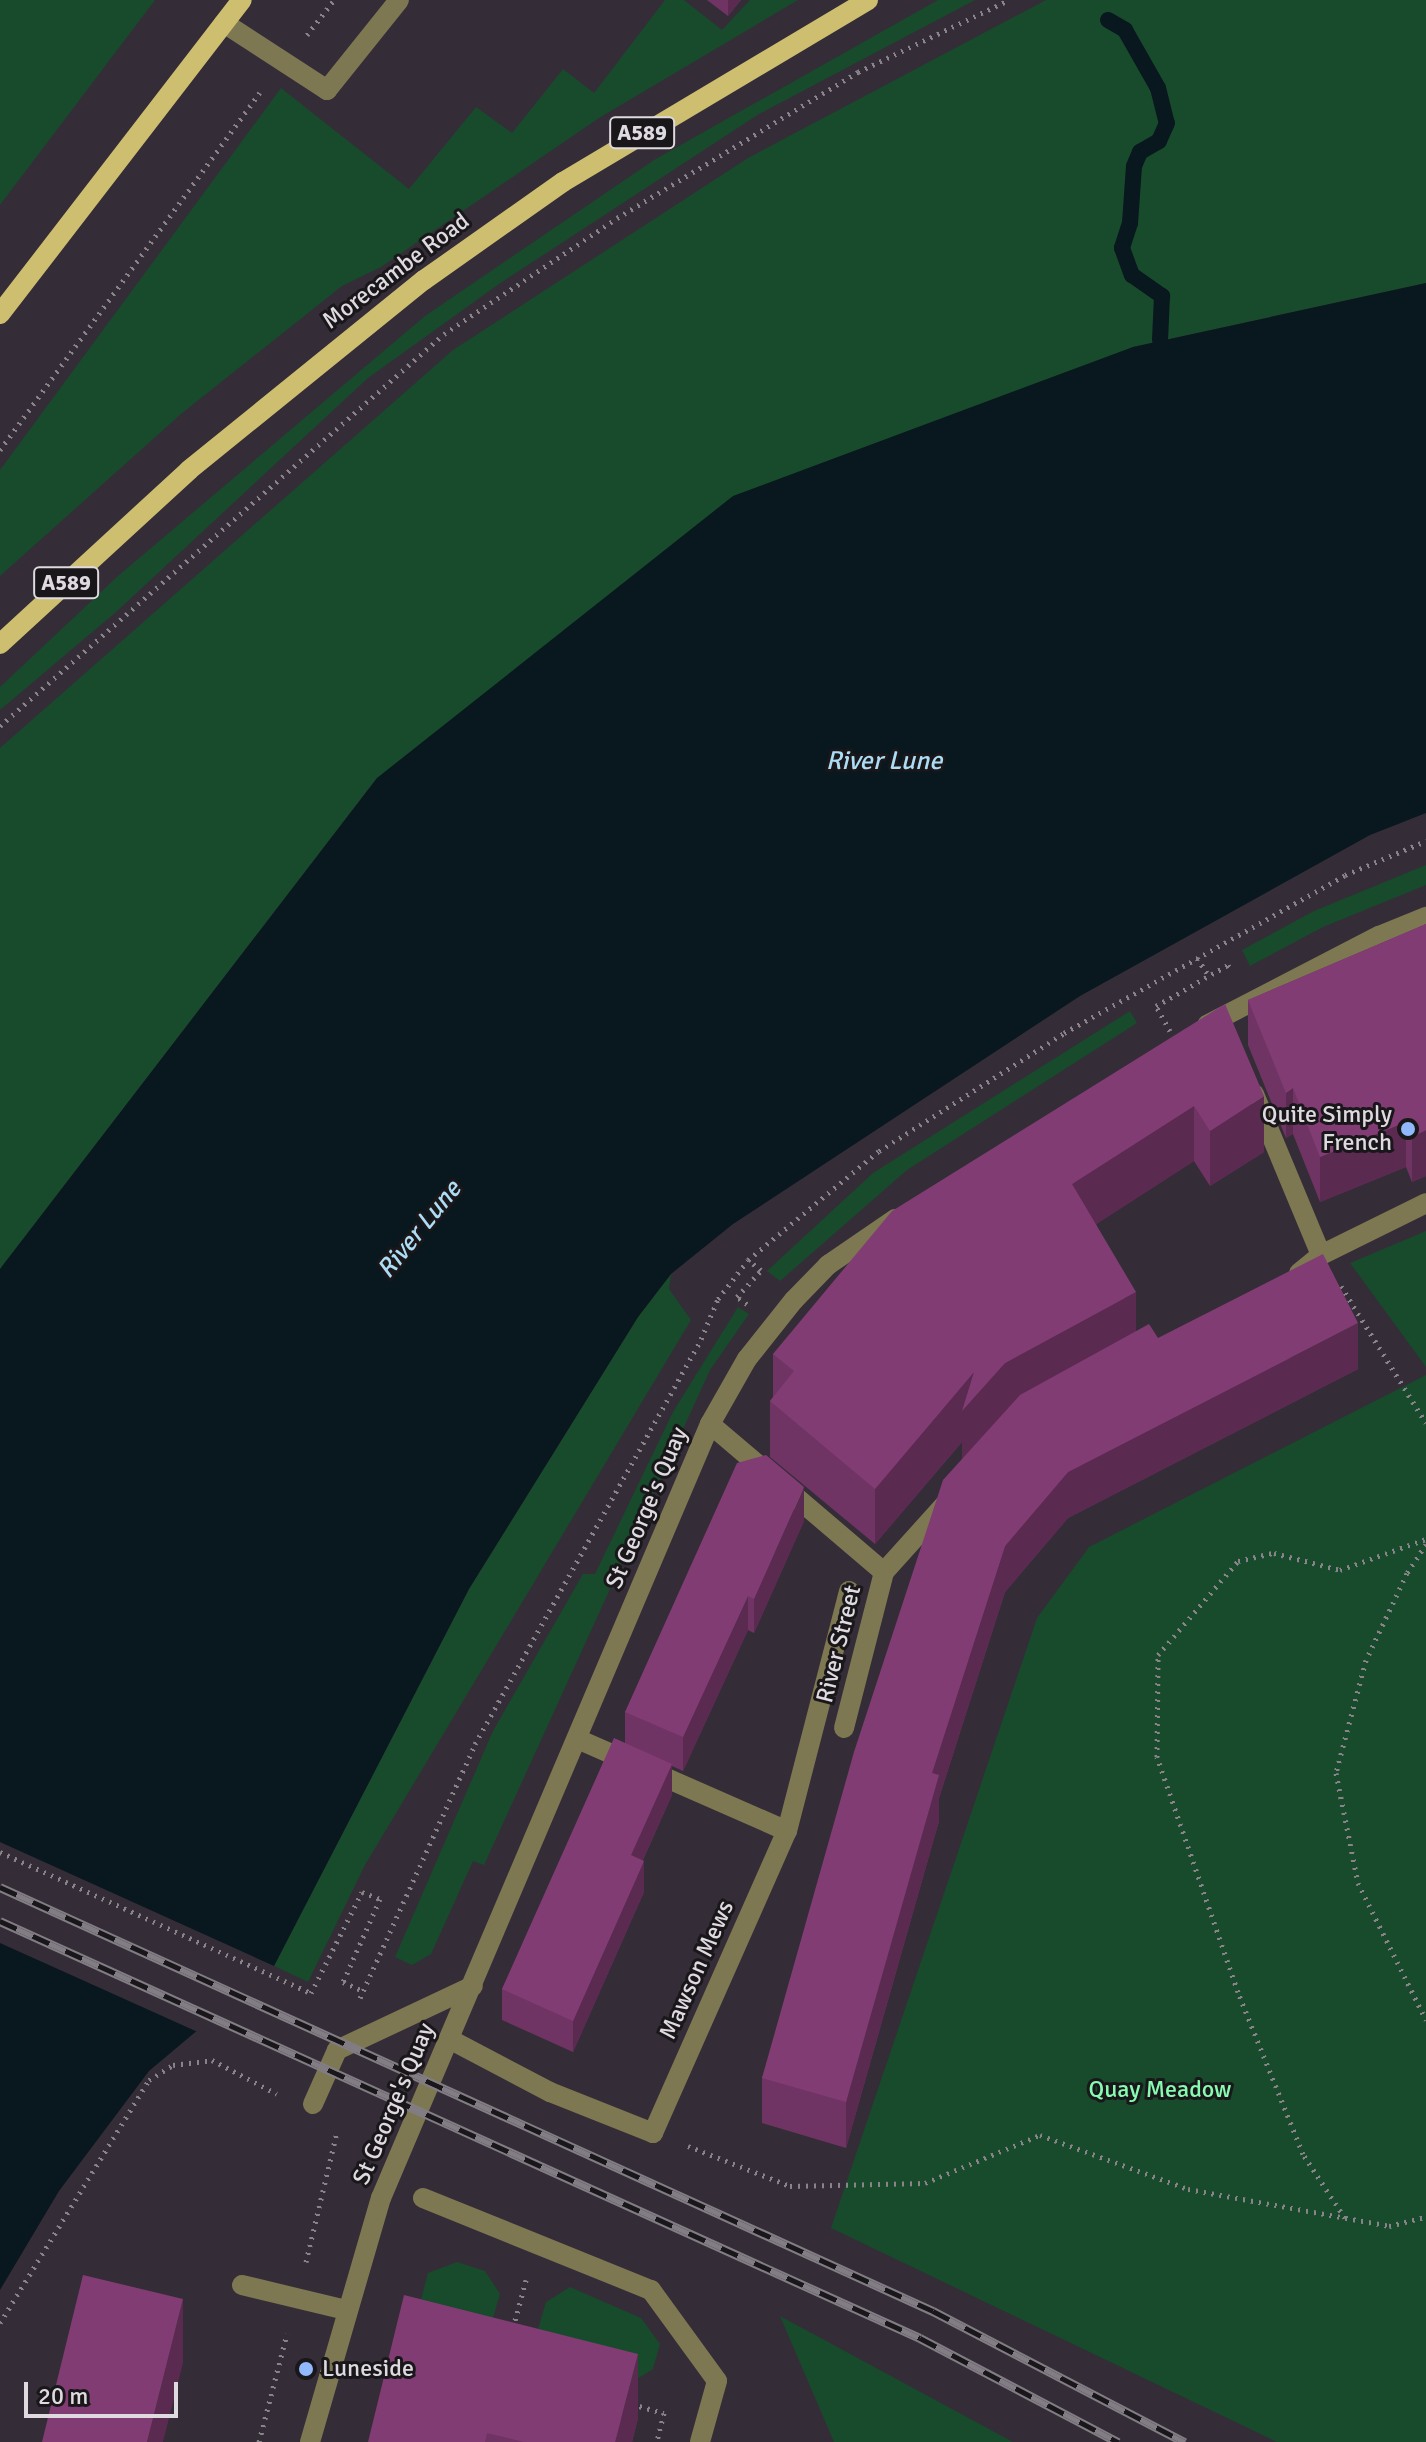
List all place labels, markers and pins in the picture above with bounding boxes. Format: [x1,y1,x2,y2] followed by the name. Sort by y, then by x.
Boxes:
[1262,1101,1392,1157] place label: Quite Simply French
[1399,1120,1417,1138] marker: Quite Simply French
[322,2355,414,2383] place label: Luneside
[297,2360,315,2378] marker: Luneside

